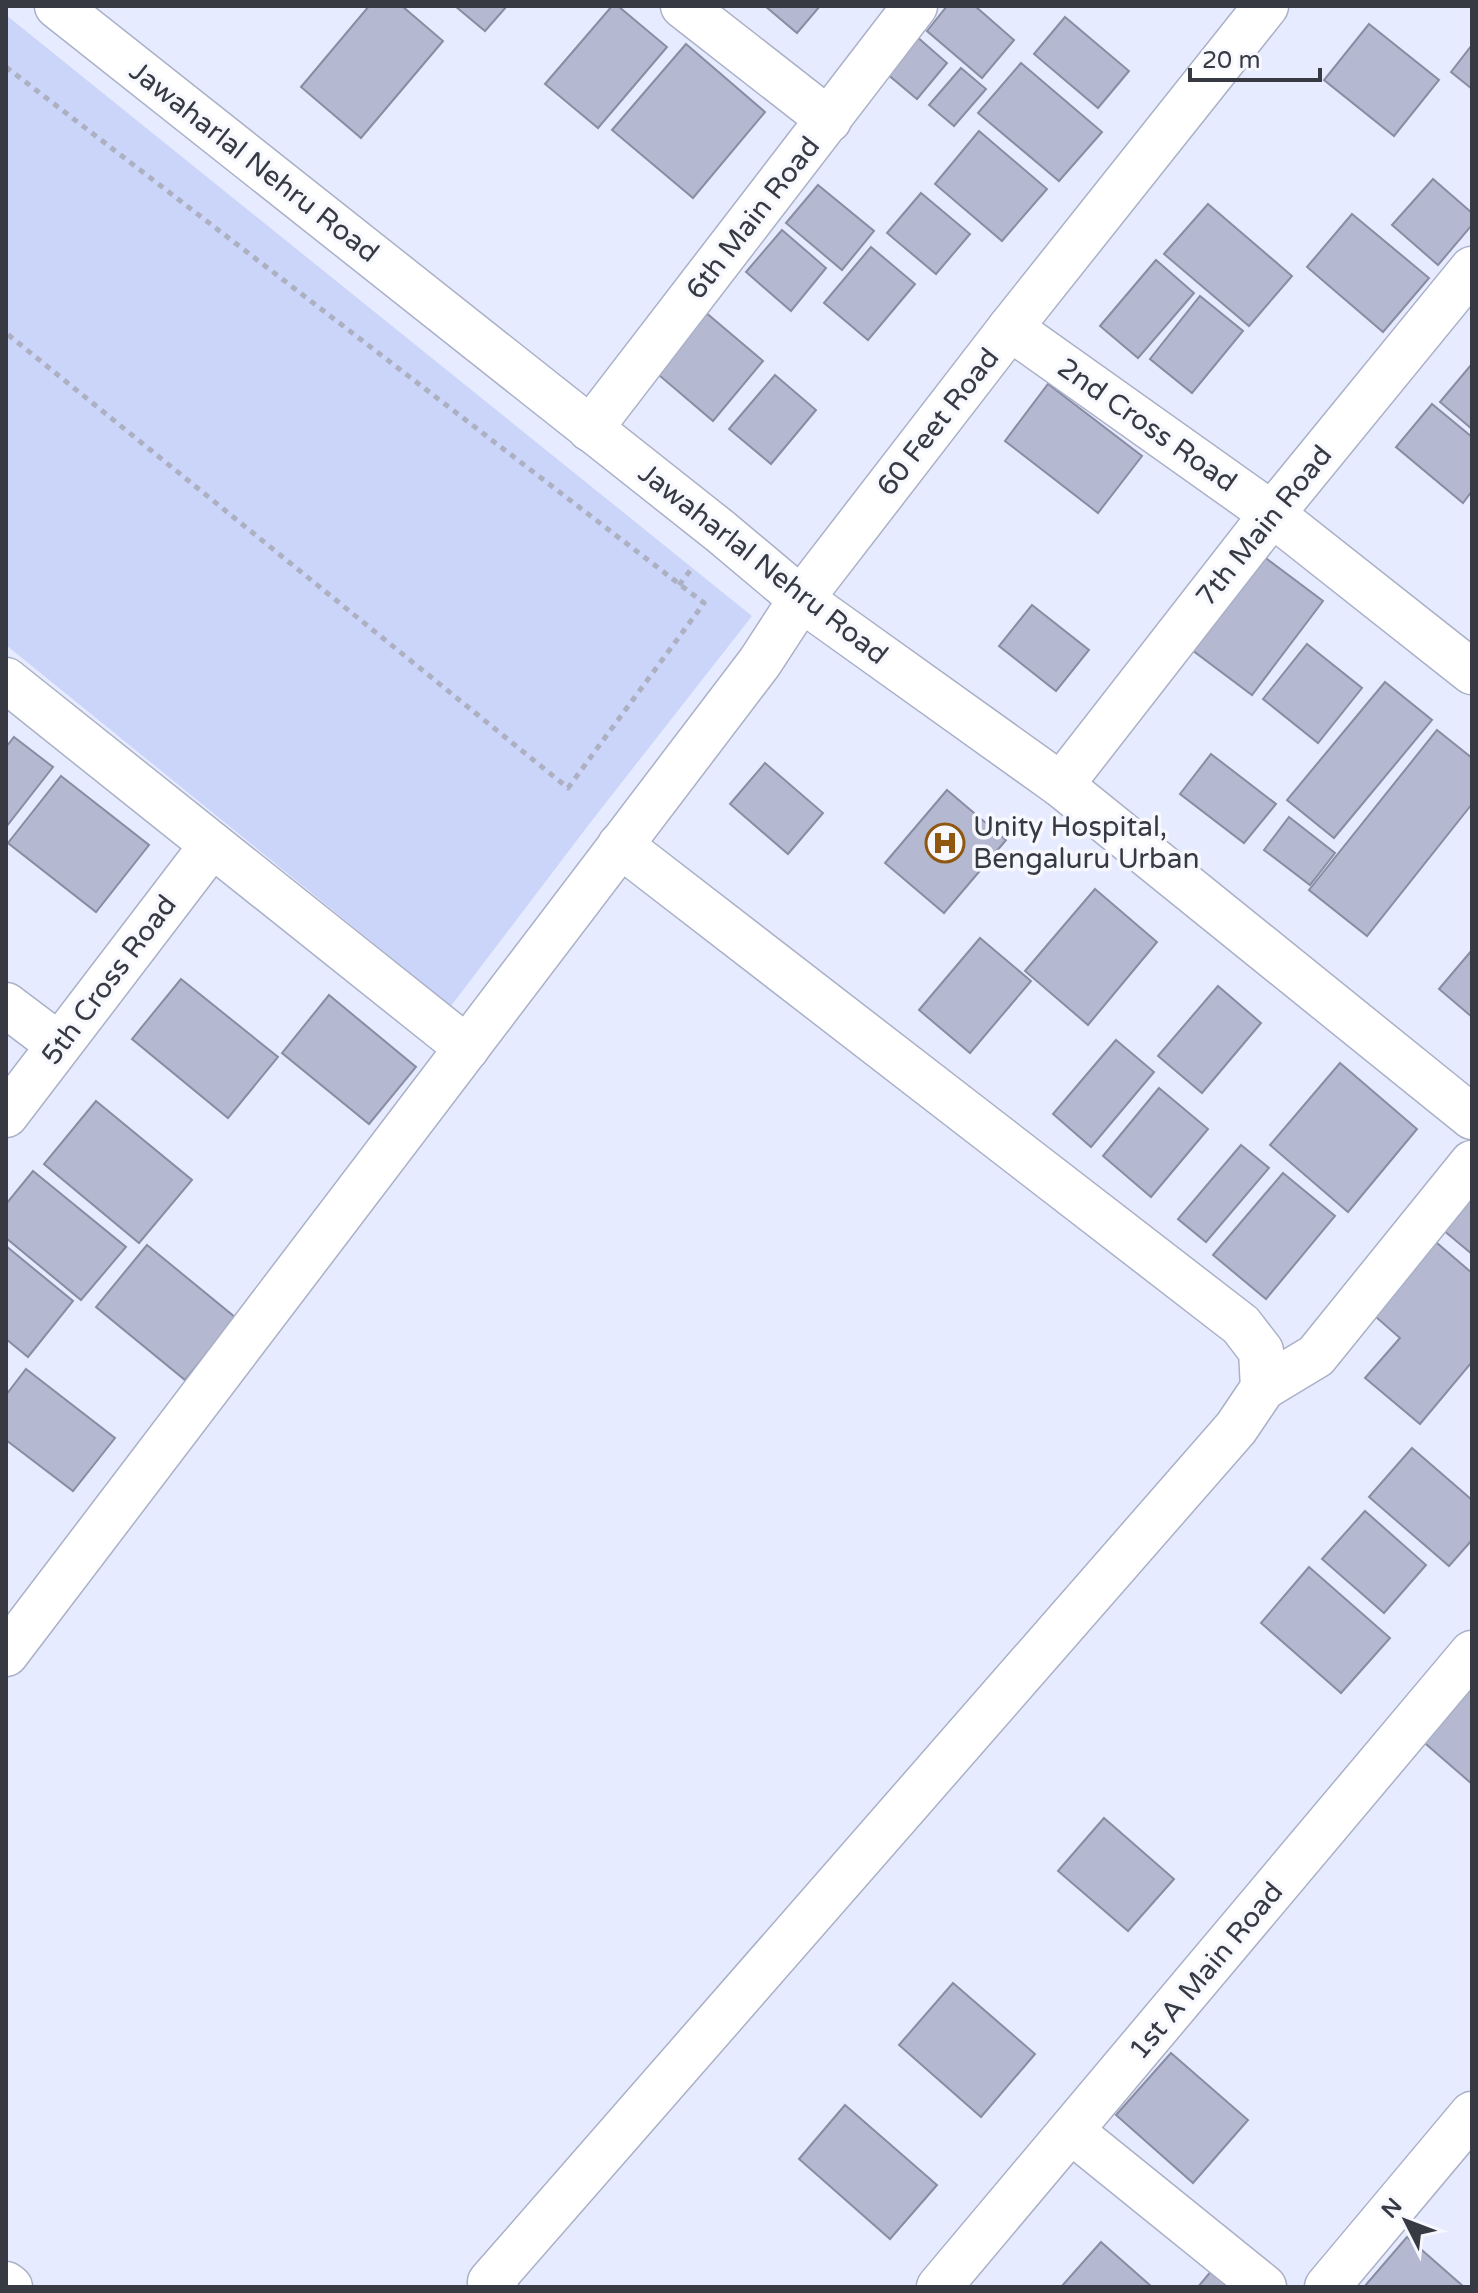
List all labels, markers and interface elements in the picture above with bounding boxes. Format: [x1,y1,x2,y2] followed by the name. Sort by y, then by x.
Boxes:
[1190,32,1320,82] scale bar
[1202,46,1260,75] text: 20 m
[123,54,385,270] street label: Jawaharlal Nehru Road
[679,130,827,306] street label: 6th Main Road
[870,341,1006,503] street label: 60 Feet Road
[1051,351,1243,499] street label: 2nd Cross Road
[1189,439,1339,613] street label: 7th Main Road
[632,456,894,672] street label: Jawaharlal Nehru Road
[973,810,1200,876] place label: Unity Hospital, Bengaluru Urban
[924,822,966,864] hospital icon: Unity Hospital, Bengaluru Urban
[34,888,184,1072] street label: 5th Cross Road
[1122,1875,1290,2067] street label: 1st A Main Road
[1366,2181,1446,2261] north arrow
[1376,2193,1407,2224] text: N

